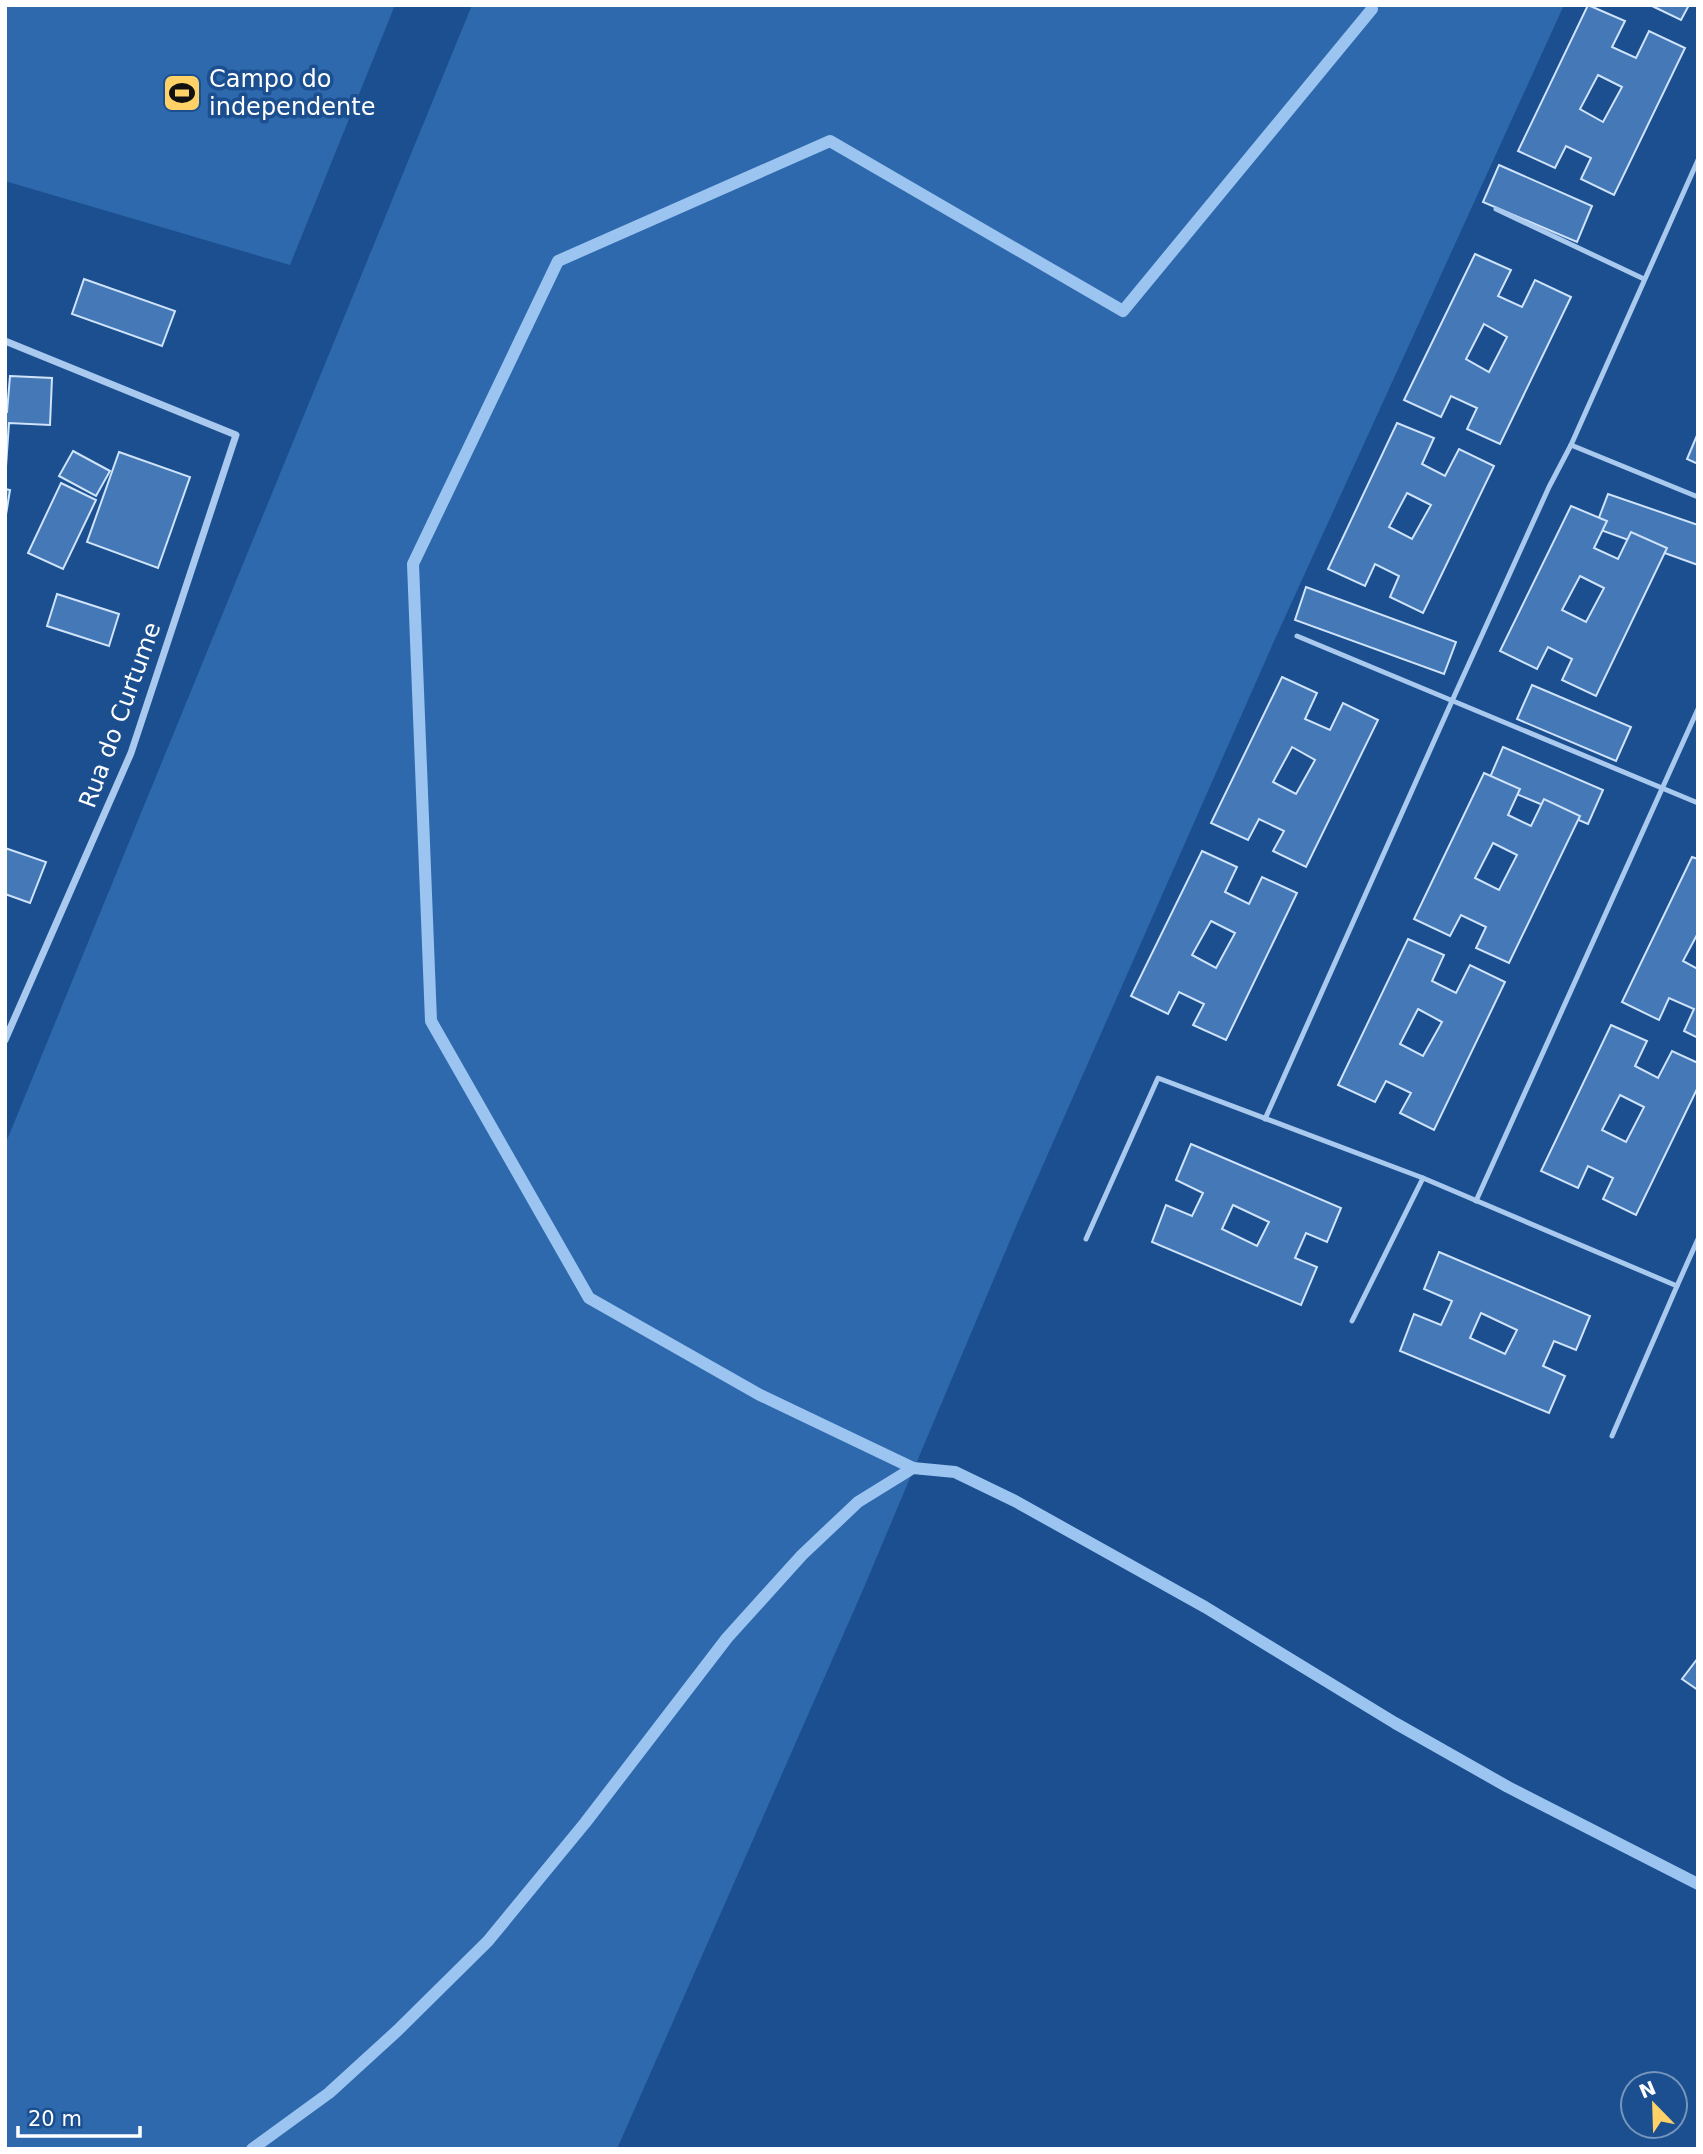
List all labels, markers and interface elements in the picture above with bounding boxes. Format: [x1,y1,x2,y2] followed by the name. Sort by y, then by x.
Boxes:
[209,65,375,121] place label: Campo do independente
[161,72,203,114] sports icon: Campo do independente
[73,618,167,812] street label: Rua do Curtume
[1619,2070,1689,2140] north arrow
[1636,2076,1659,2103] text: N
[18,2094,140,2138] scale bar
[28,2107,82,2131] text: 20 m

